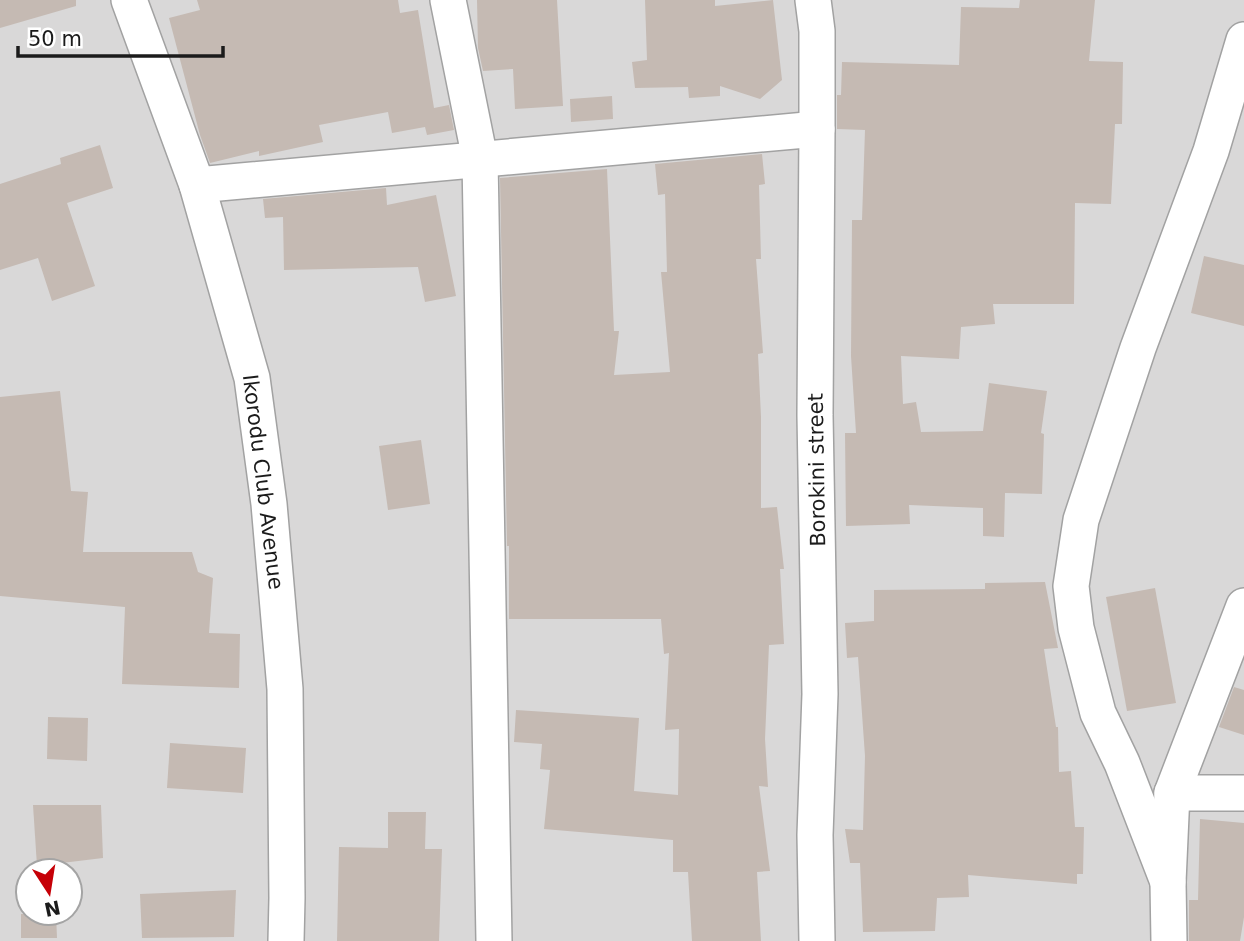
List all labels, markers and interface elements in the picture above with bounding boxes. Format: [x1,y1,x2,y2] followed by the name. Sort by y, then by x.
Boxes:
[18,14,222,58] scale bar
[28,27,82,51] text: 50 m
[238,373,288,591] street label: Ikorodu Club Avenue
[804,393,830,547] street label: Borokini street
[14,857,84,927] north arrow
[42,896,63,921] text: N

